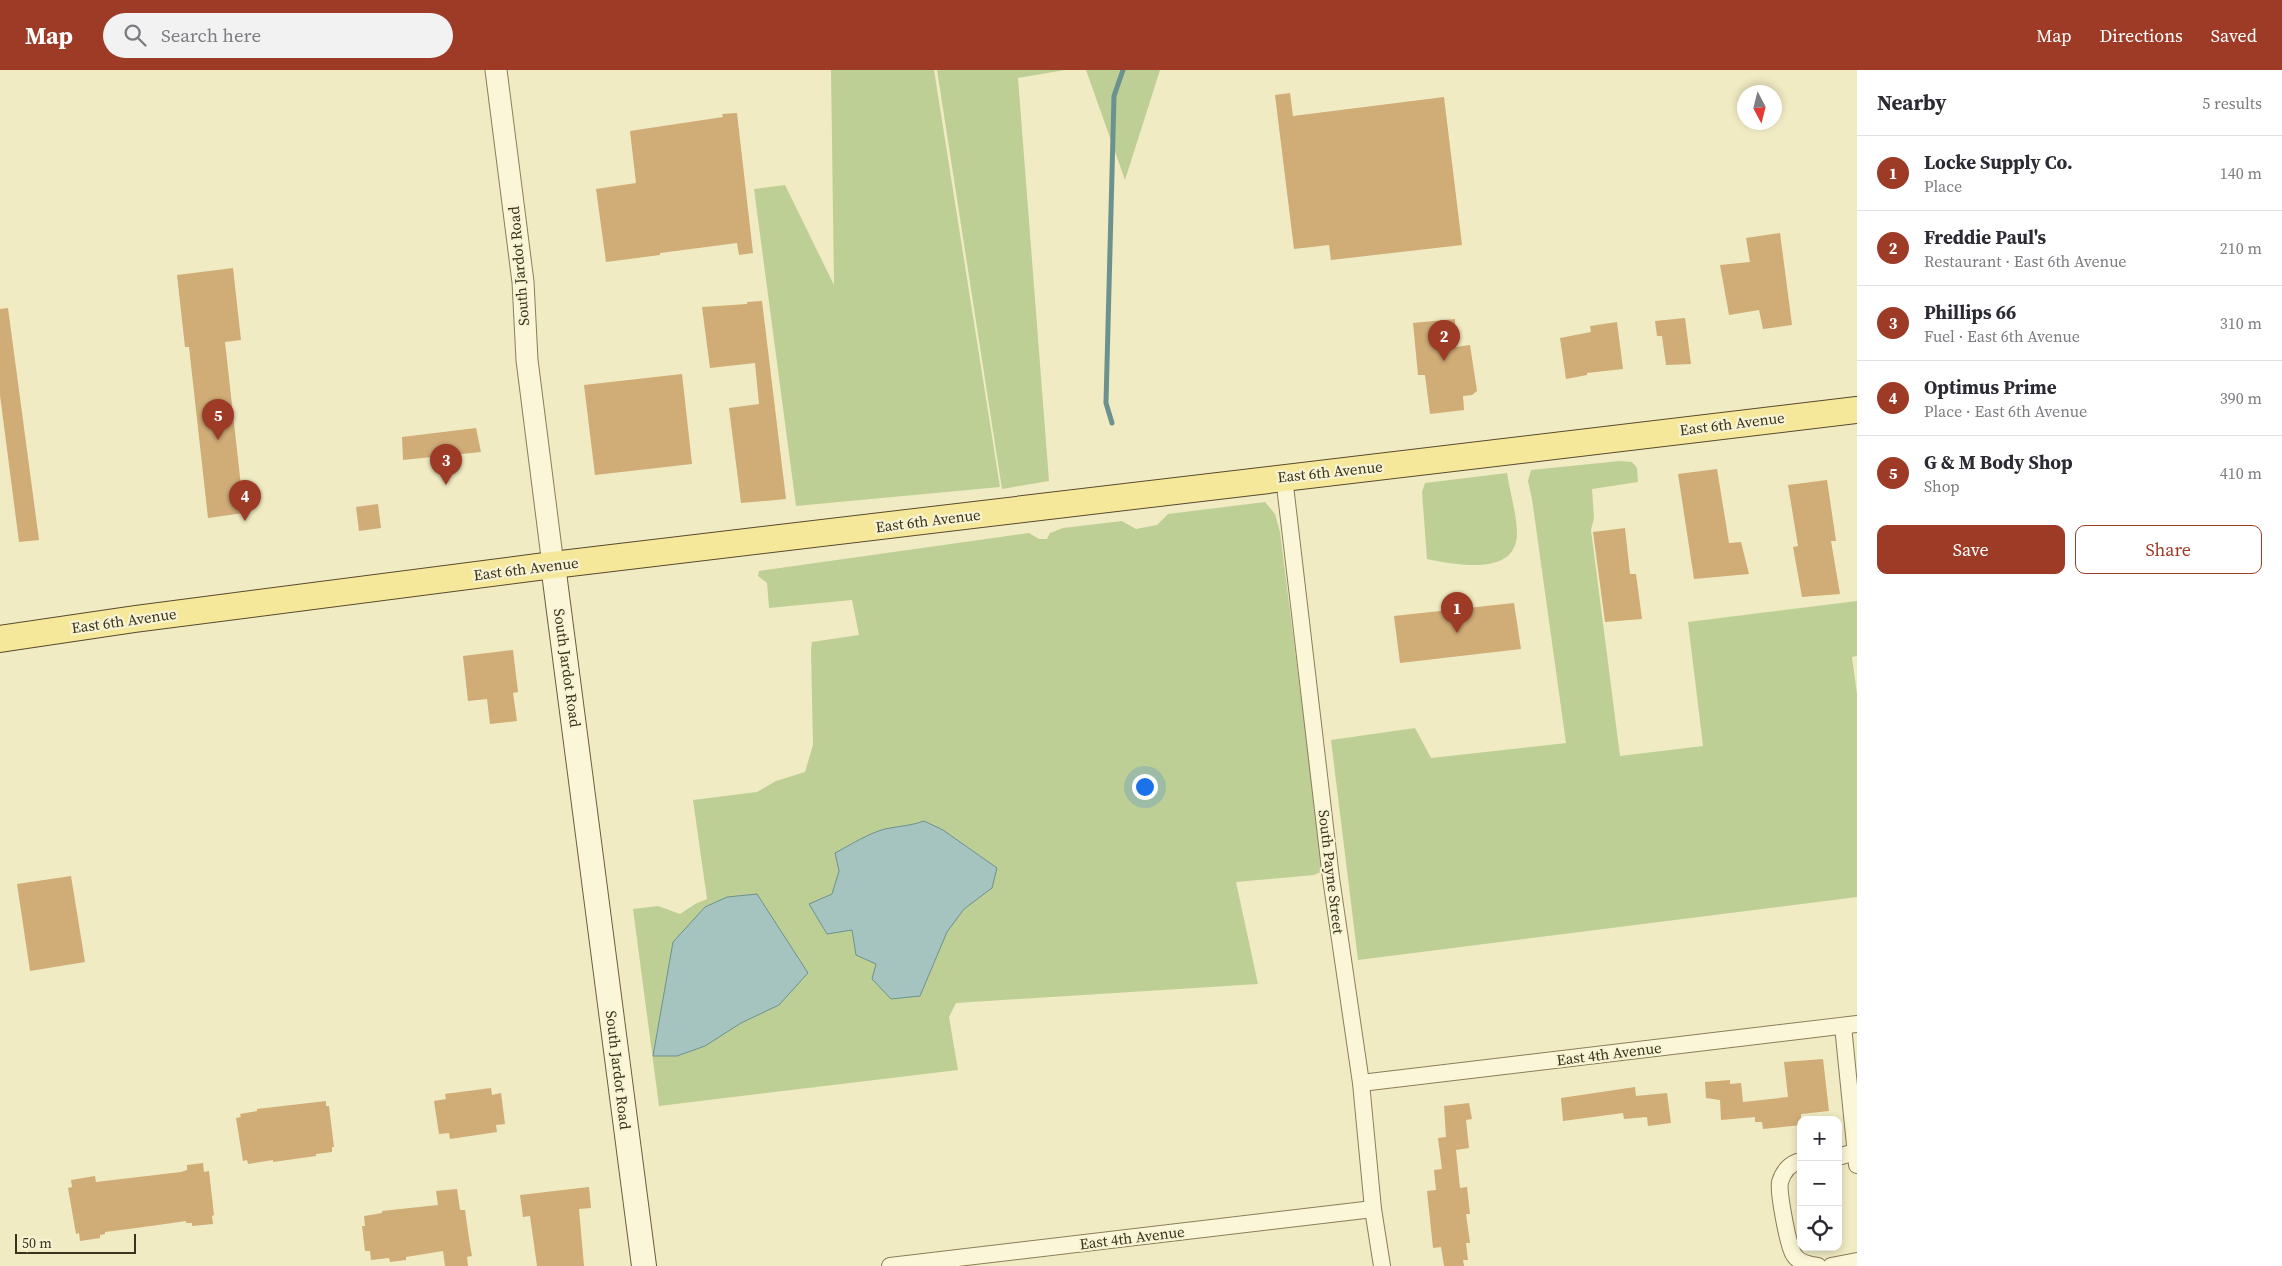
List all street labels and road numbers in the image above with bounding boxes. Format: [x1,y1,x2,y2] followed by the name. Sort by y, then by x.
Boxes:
[503,205,534,327] street label: South Jardot Road
[1678,407,1786,440] street label: East 6th Avenue
[1276,456,1384,487] street label: East 6th Avenue
[874,504,982,537] street label: East 6th Avenue
[472,552,580,585] street label: East 6th Avenue
[70,603,178,638] street label: East 6th Avenue
[549,607,586,729] street label: South Jardot Road
[1313,809,1350,935] street label: South Payne Street
[601,1009,636,1131] street label: South Jardot Road
[1555,1037,1663,1070] street label: East 4th Avenue
[1078,1221,1186,1254] street label: East 4th Avenue

